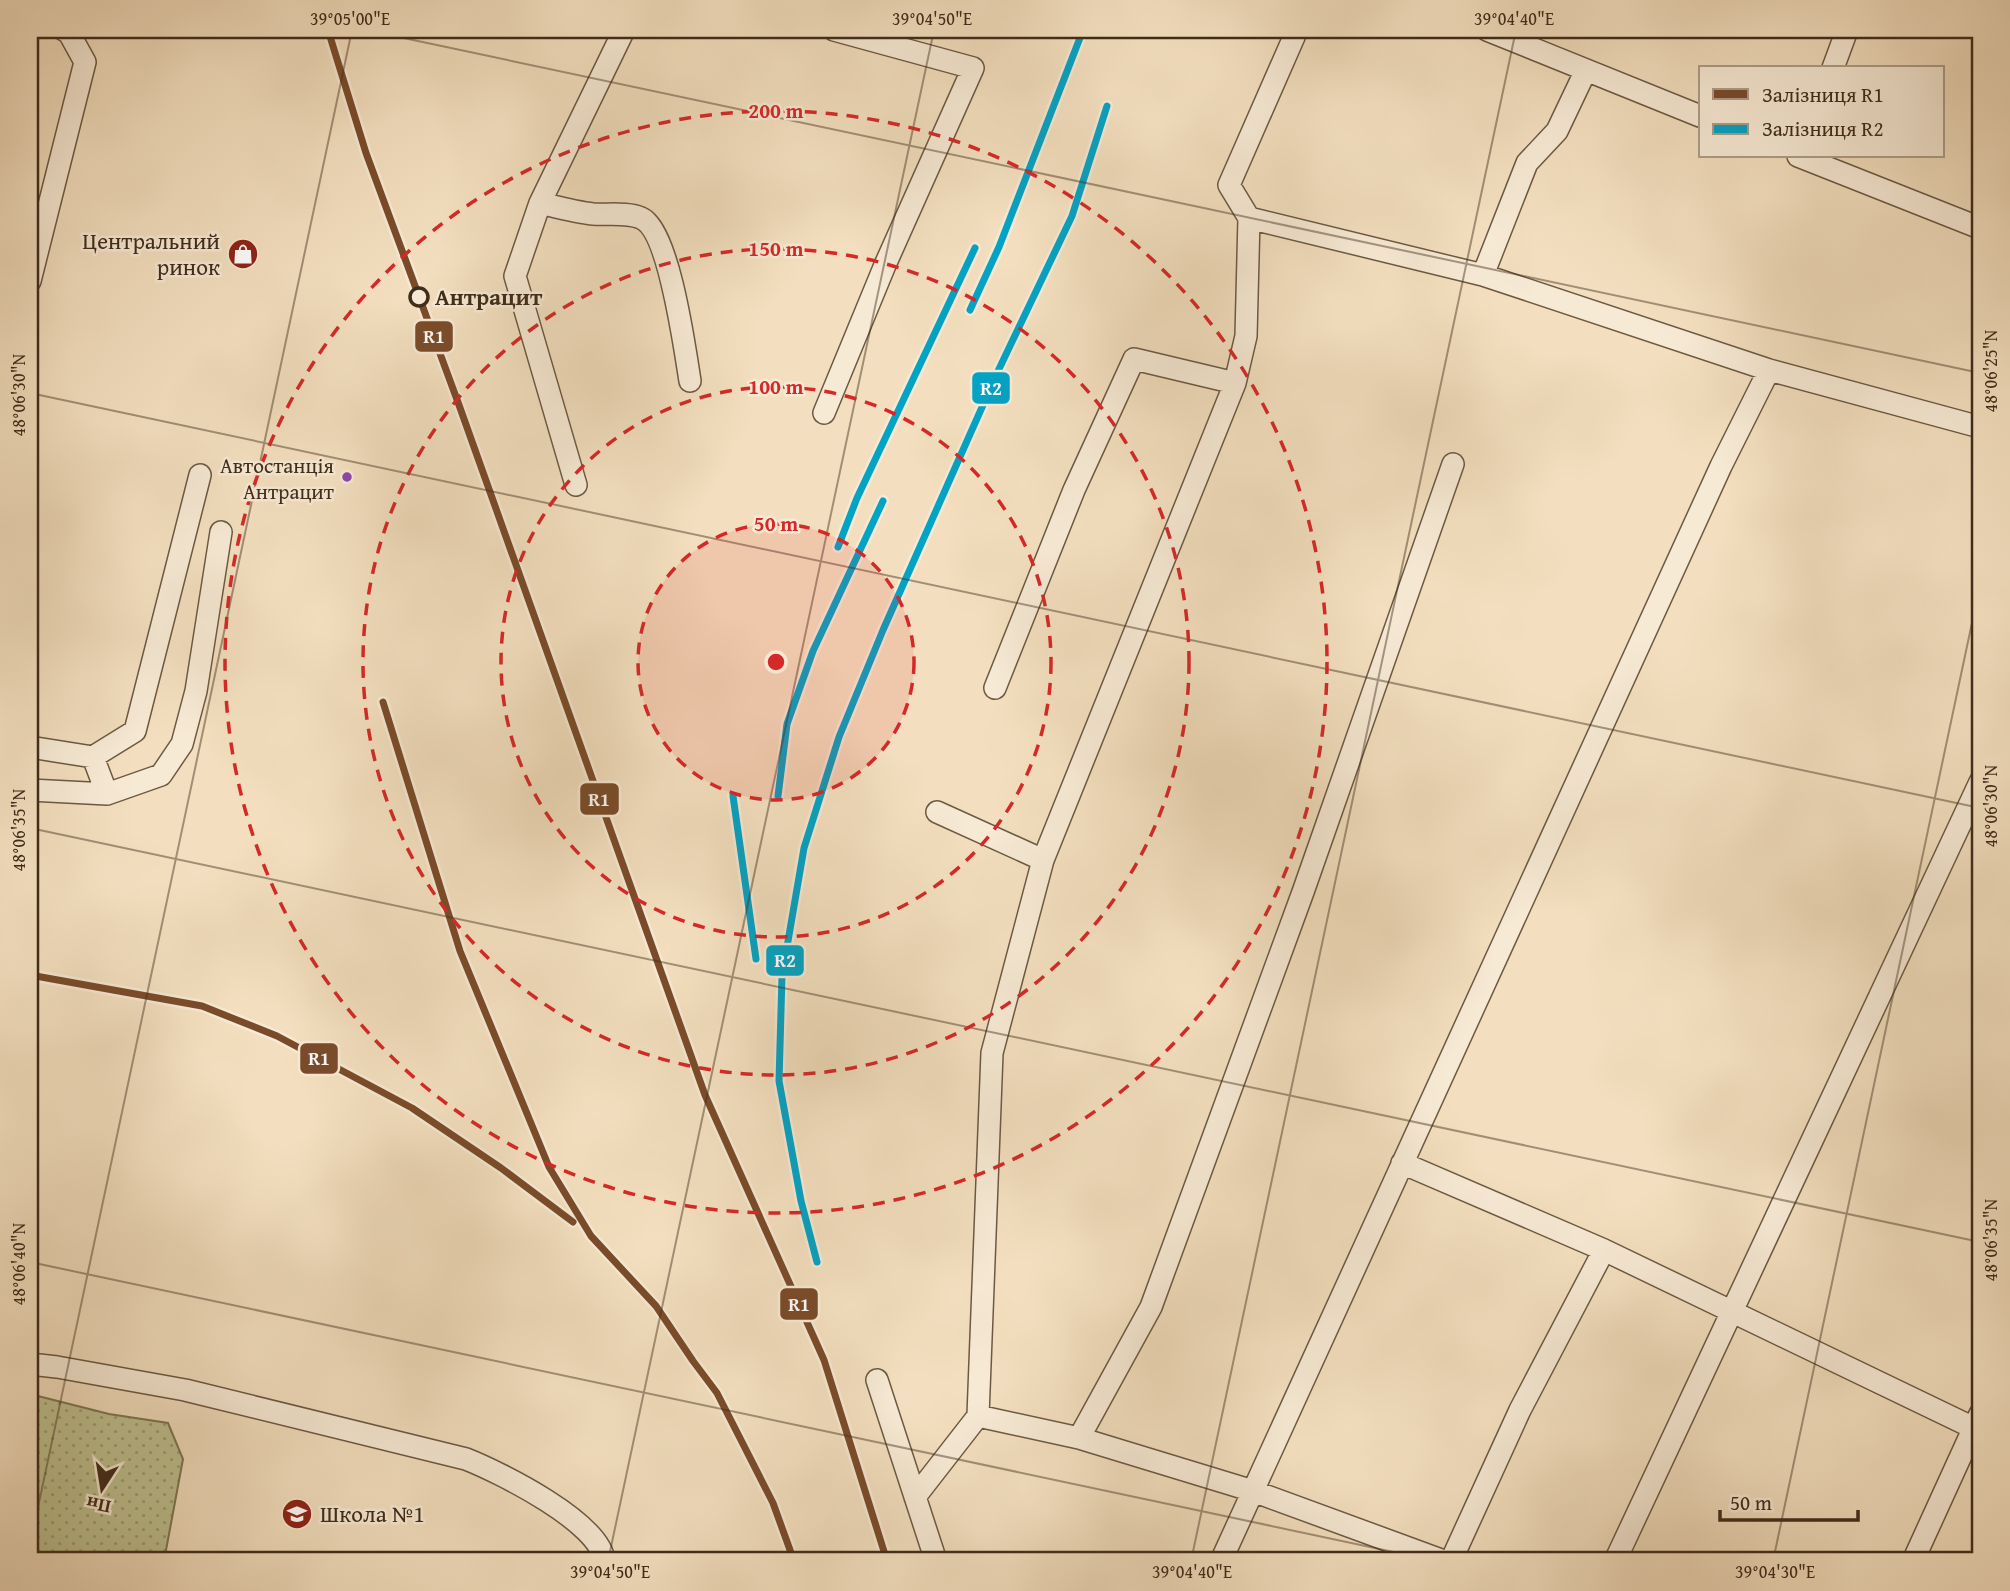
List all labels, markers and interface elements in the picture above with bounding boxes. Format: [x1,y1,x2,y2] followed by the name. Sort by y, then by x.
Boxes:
[310,5,390,32] text: 39°05'00"E
[892,5,972,32] text: 39°04'50"E
[1474,5,1554,32] text: 39°04'40"E
[1699,66,1944,158] legend
[1762,79,1884,110] text: Залізниця R1
[748,95,804,126] text: 200 m
[1762,113,1884,144] text: Залізниця R2
[82,224,220,283] place label: Центральний ринок
[748,233,804,264] text: 150 m
[226,237,260,271] shop icon: Центральний ринок
[435,280,543,313] place label: Антрацит
[409,287,429,307] marker: Антрацит
[414,320,454,353] line badge: R1
[423,322,445,350] text: R1
[1977,329,2004,412] text: 48°06'25"N
[5,353,32,436] text: 48°06'30"N
[748,371,804,402] text: 100 m
[971,371,1011,405] line badge: R2
[980,374,1002,402] text: R2
[220,450,334,507] place label: Автостанція Антрацит
[340,470,354,484] marker: Автостанція Антрацит
[754,508,798,539] text: 50 m
[764,650,788,674] centre of rings
[1977,764,2004,847] text: 48°06'30"N
[579,782,620,816] line badge: R1
[588,785,610,813] text: R1
[5,788,32,871] text: 48°06'35"N
[765,944,805,977] line badge: R2
[774,946,796,974] text: R2
[299,1042,339,1075] line badge: R1
[308,1044,330,1072] text: R1
[1977,1198,2004,1281] text: 48°06'35"N
[5,1222,32,1305] text: 48°06'40"N
[779,1287,819,1321] line badge: R1
[788,1290,810,1318] text: R1
[66,1454,136,1524] north arrow
[1720,1479,1858,1523] scale bar
[1730,1487,1772,1518] text: 50 m
[83,1489,113,1522] text: Пн
[280,1497,314,1531] school or university icon: Школа №1
[320,1497,424,1530] place label: Школа №1
[570,1558,650,1585] text: 39°04'50"E
[1152,1558,1232,1585] text: 39°04'40"E
[1735,1558,1815,1585] text: 39°04'30"E

